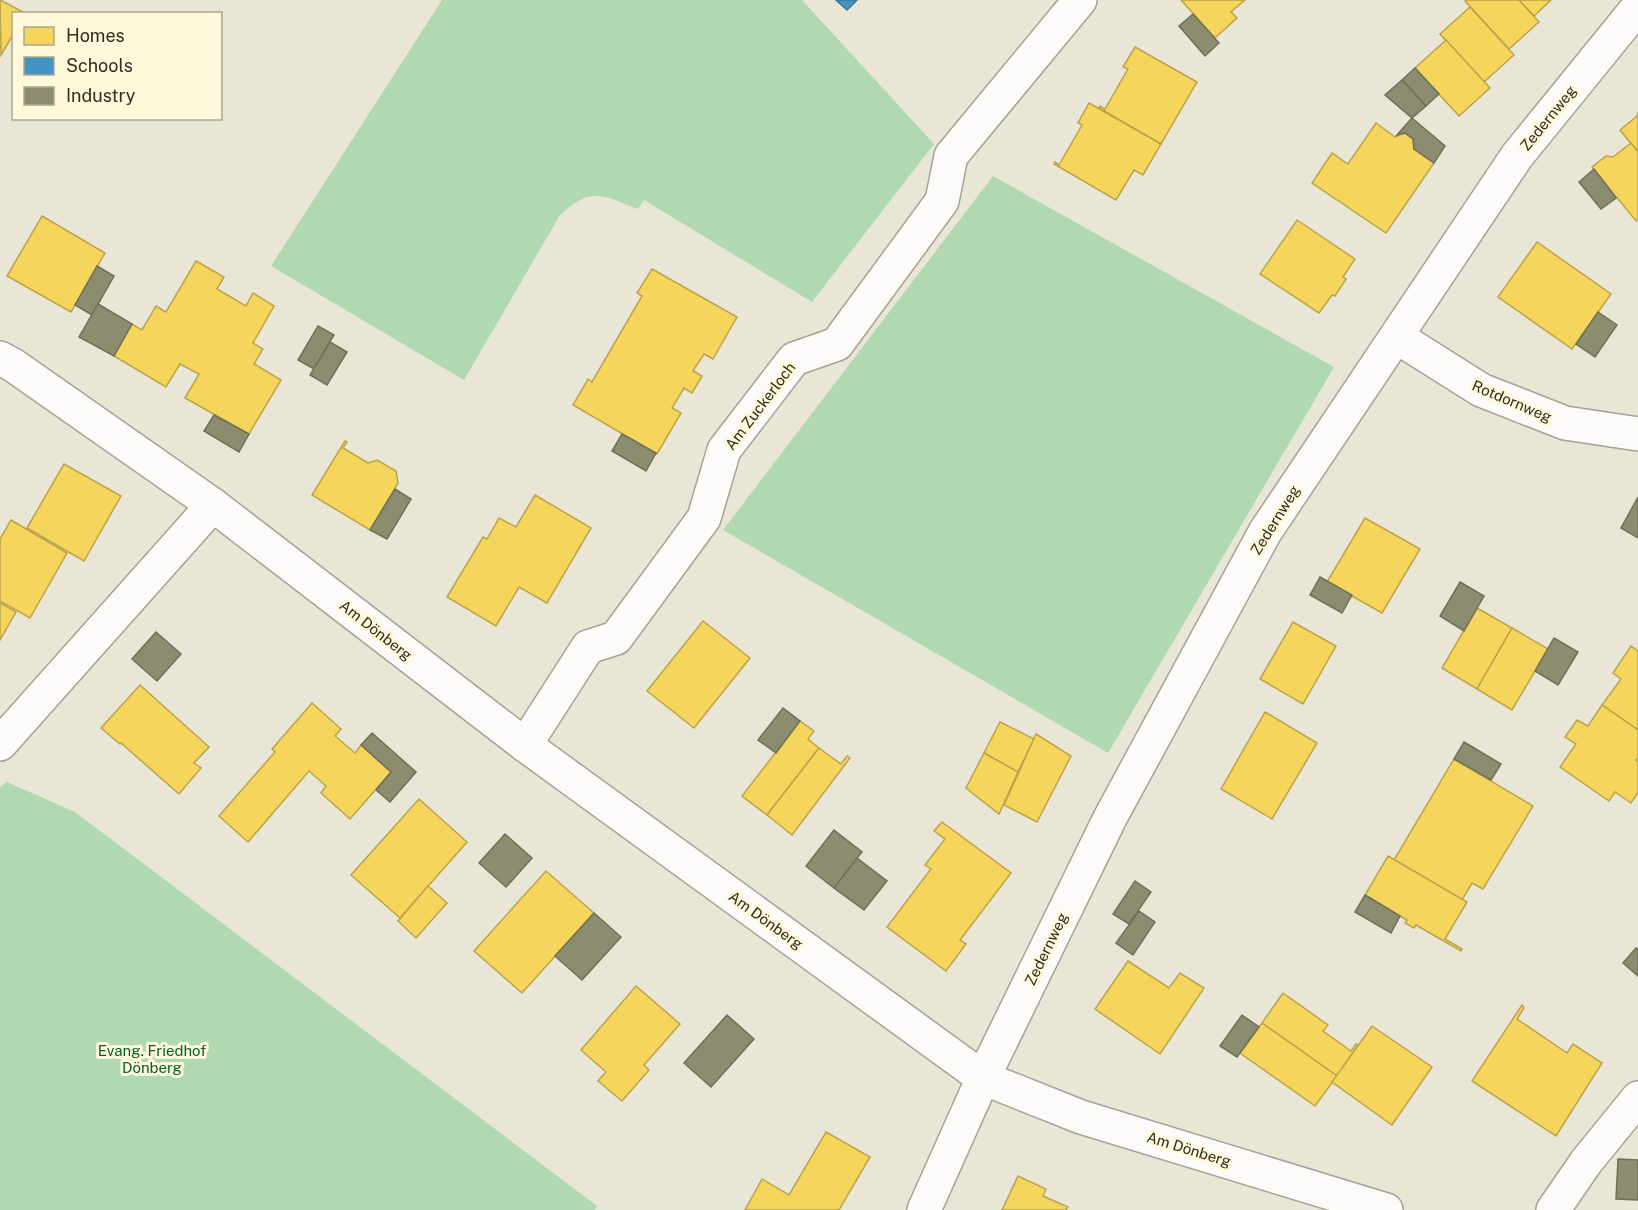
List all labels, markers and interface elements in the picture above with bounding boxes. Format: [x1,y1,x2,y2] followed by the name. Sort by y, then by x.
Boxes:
[12,12,222,120] legend
[66,25,125,46] text: Homes
[66,55,133,76] text: Schools
[1517,82,1579,154] street label: Zedernweg
[66,85,136,106] text: Industry
[722,359,798,453] street label: Am Zuckerloch
[1470,377,1554,425] street label: Rotdornweg
[1247,482,1303,558] street label: Zedernweg
[336,596,416,664] street label: Am Dönberg
[726,887,806,953] street label: Am Dönberg
[1021,910,1071,988] street label: Zedernweg
[98,1042,206,1076] park label: Evang. Friedhof Dönberg
[1145,1128,1233,1170] street label: Am Dönberg

